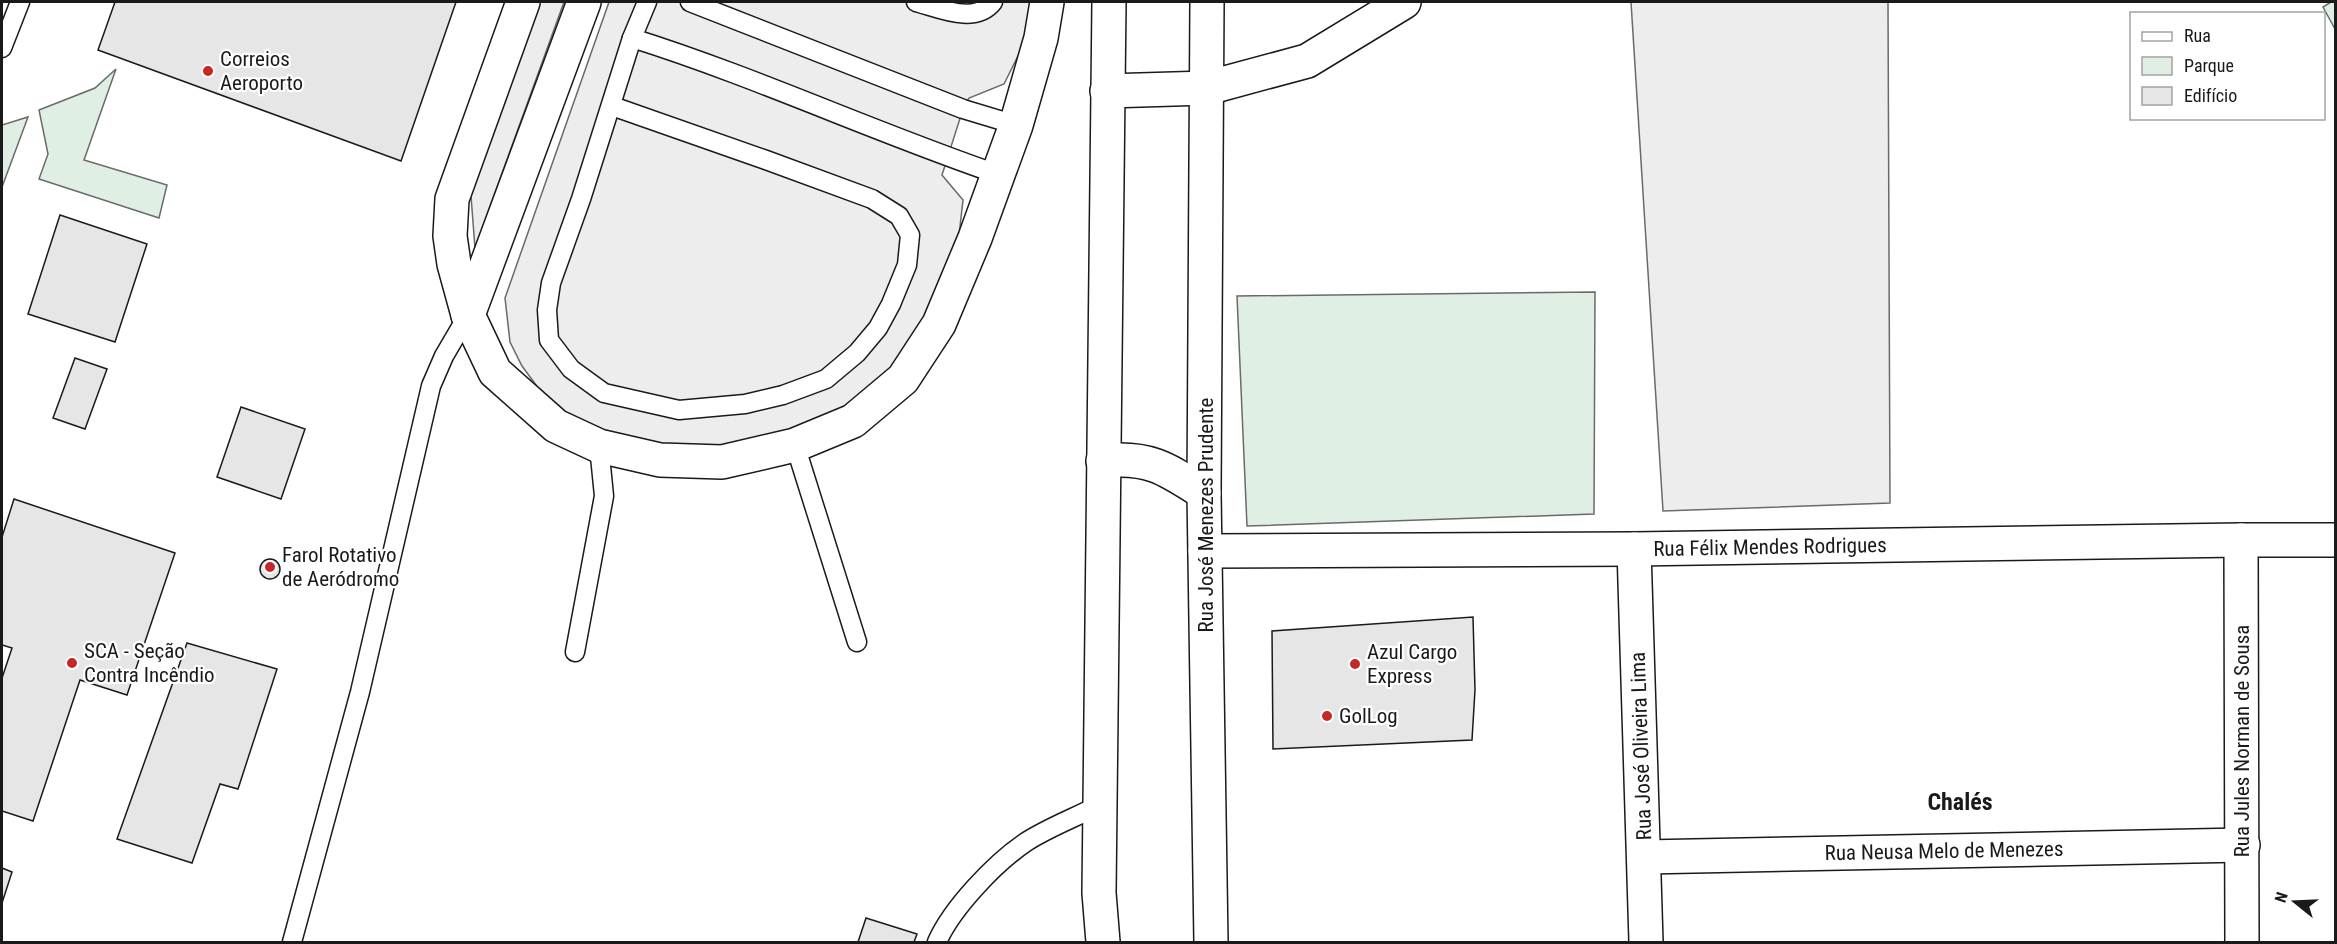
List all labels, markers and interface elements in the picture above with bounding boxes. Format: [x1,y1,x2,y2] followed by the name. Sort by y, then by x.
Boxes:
[2130,12,2325,120] legend
[2184,25,2211,46] text: Rua
[220,47,303,95] place label: Correios Aeroporto
[2184,55,2234,76] text: Parque
[201,64,215,78] marker: Correios Aeroporto
[2184,85,2237,106] text: Edifício
[1194,397,1218,632] street label: Rua José Menezes Prudente
[1653,533,1887,561] street label: Rua Félix Mendes Rodrigues
[282,543,399,591] place label: Farol Rotativo de Aeródromo
[263,560,277,574] marker: Farol Rotativo de Aeródromo
[2230,625,2254,857] street label: Rua Jules Norman de Sousa
[84,639,215,687] place label: SCA - Seção Contra Incêndio
[1367,640,1457,688] place label: Azul Cargo Express
[1626,651,1656,841] street label: Rua José Oliveira Lima
[65,656,79,670] marker: SCA - Seção Contra Incêndio
[1348,657,1362,671] marker: Azul Cargo Express
[1339,704,1398,728] place label: GolLog
[1320,709,1334,723] marker: GolLog
[1927,788,1993,816] district label: Chalés
[1824,837,2064,865] street label: Rua Neusa Melo de Menezes
[2265,872,2325,932] north arrow
[2271,890,2292,905] text: N

